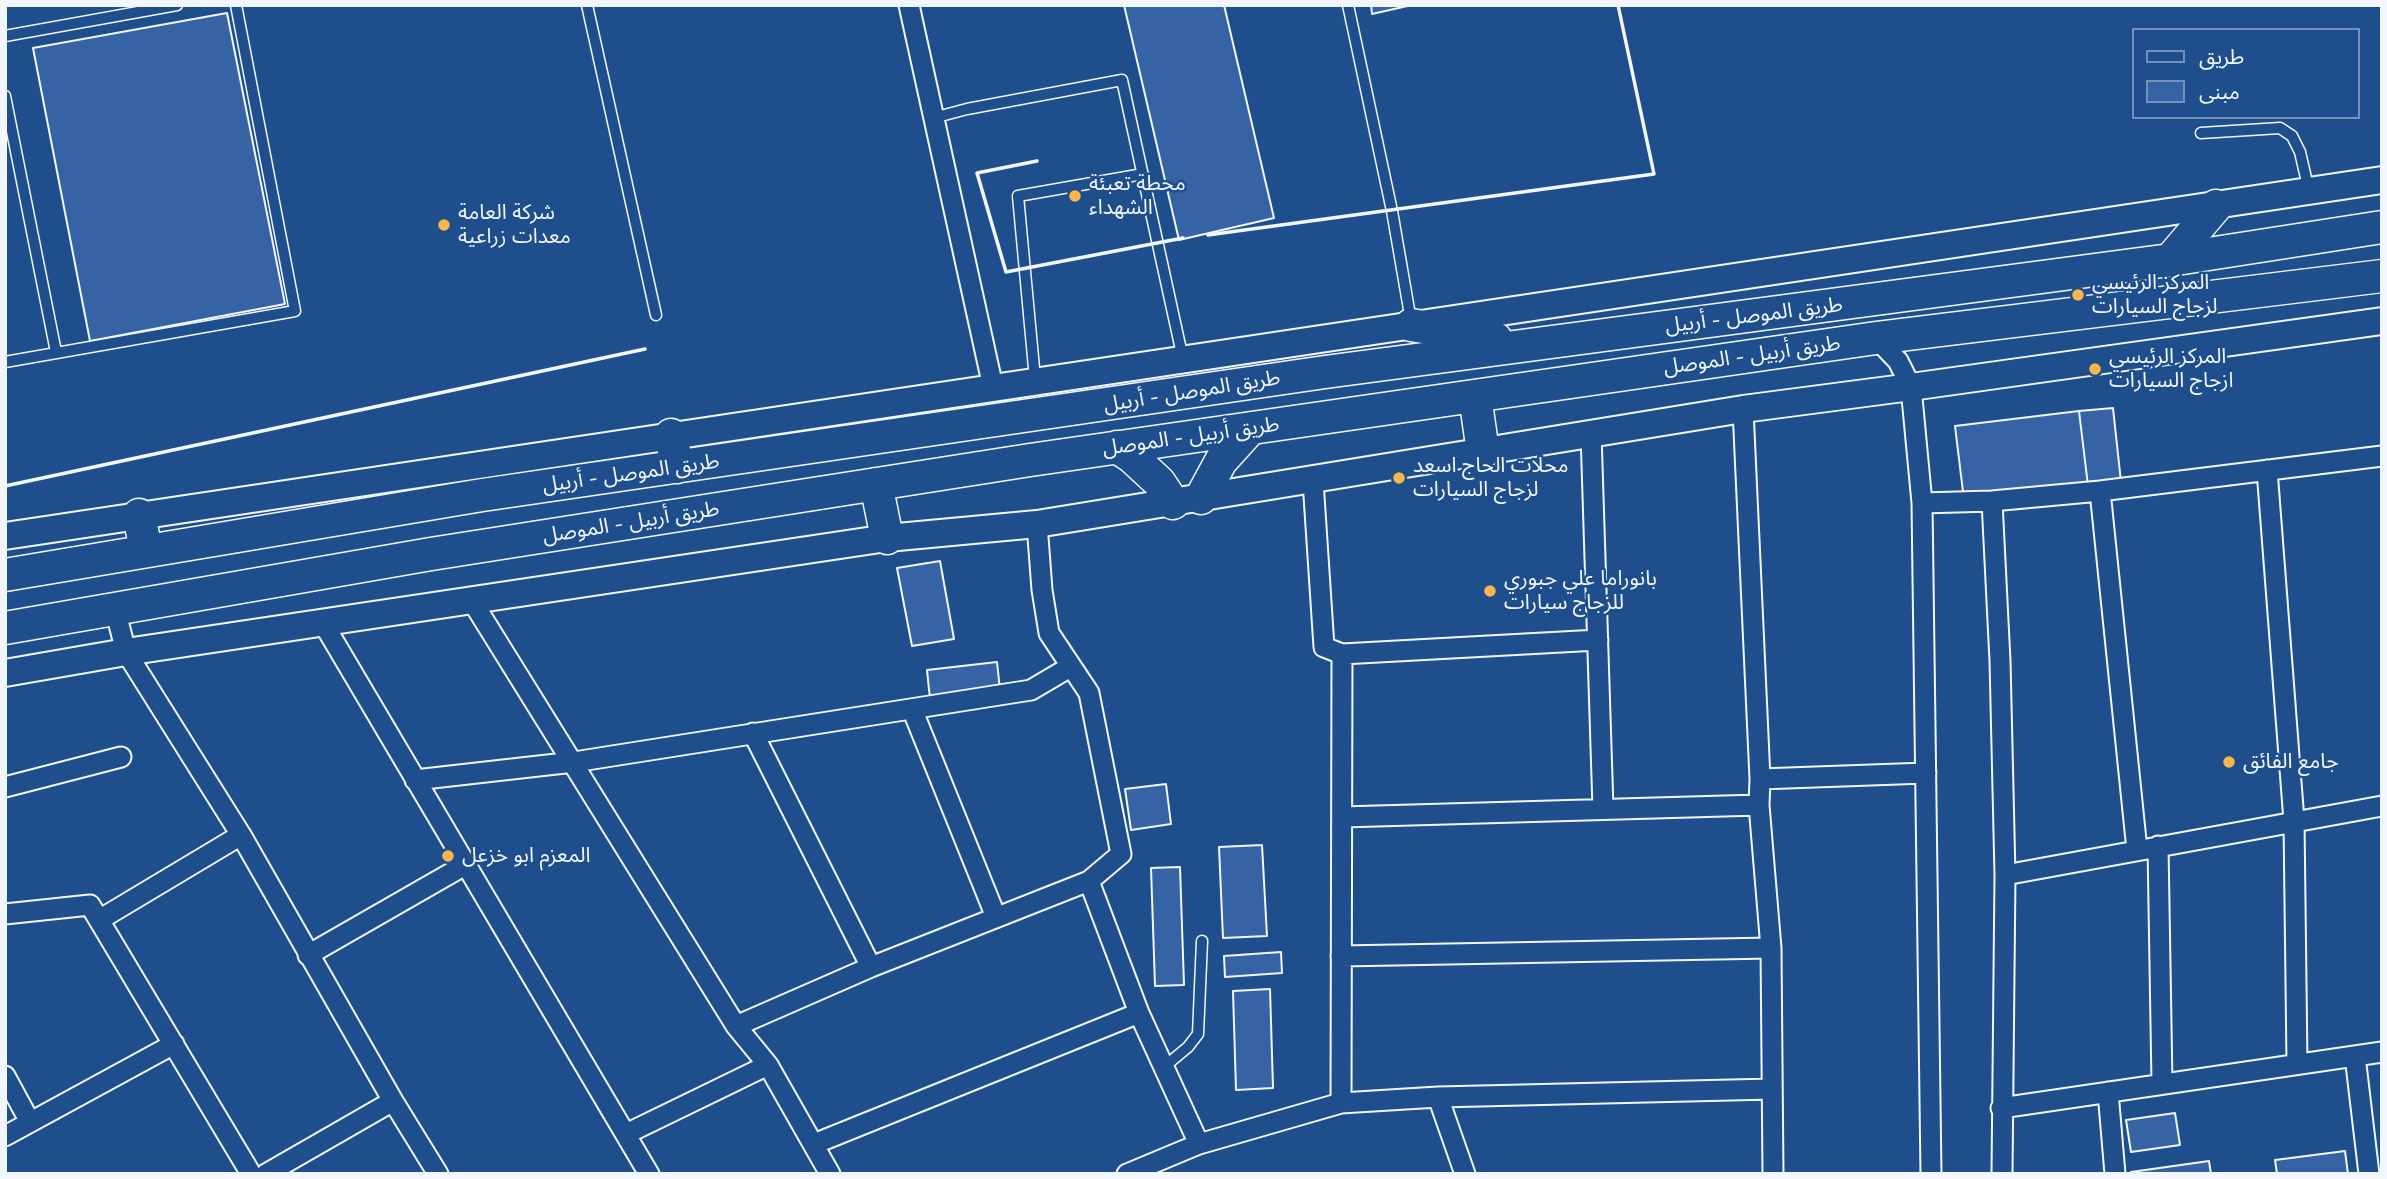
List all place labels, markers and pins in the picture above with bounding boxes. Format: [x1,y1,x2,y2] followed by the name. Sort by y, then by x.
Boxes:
[1089,171,1186,221] place label: محطة تعبئة الشهداء
[1067,188,1083,204] marker: محطة تعبئة الشهداء
[458,200,571,250] place label: شركة العامة معدات زراعية
[436,217,452,233] marker: شركة العامة معدات زراعية
[2092,270,2218,320] place label: المركز الرئيسي لزجاج السيارات
[2070,287,2086,303] marker: المركز الرئيسي لزجاج السيارات
[2109,344,2233,394] place label: المركز الرئيسي ازجاج السيارات
[2087,361,2103,377] marker: المركز الرئيسي ازجاج السيارات
[1413,453,1569,503] place label: محلات الحاج اسعد لزجاج السيارات
[1391,470,1407,486] marker: محلات الحاج اسعد لزجاج السيارات
[1504,566,1657,616] place label: بانوراما علي جبوري للزجاج سيارات
[1482,583,1498,599] marker: بانوراما علي جبوري للزجاج سيارات
[2243,749,2339,775] place label: جامع الفائق
[2221,754,2237,770] marker: جامع الفائق
[462,843,591,869] place label: المعزم ابو خزعل
[440,848,456,864] marker: المعزم ابو خزعل

